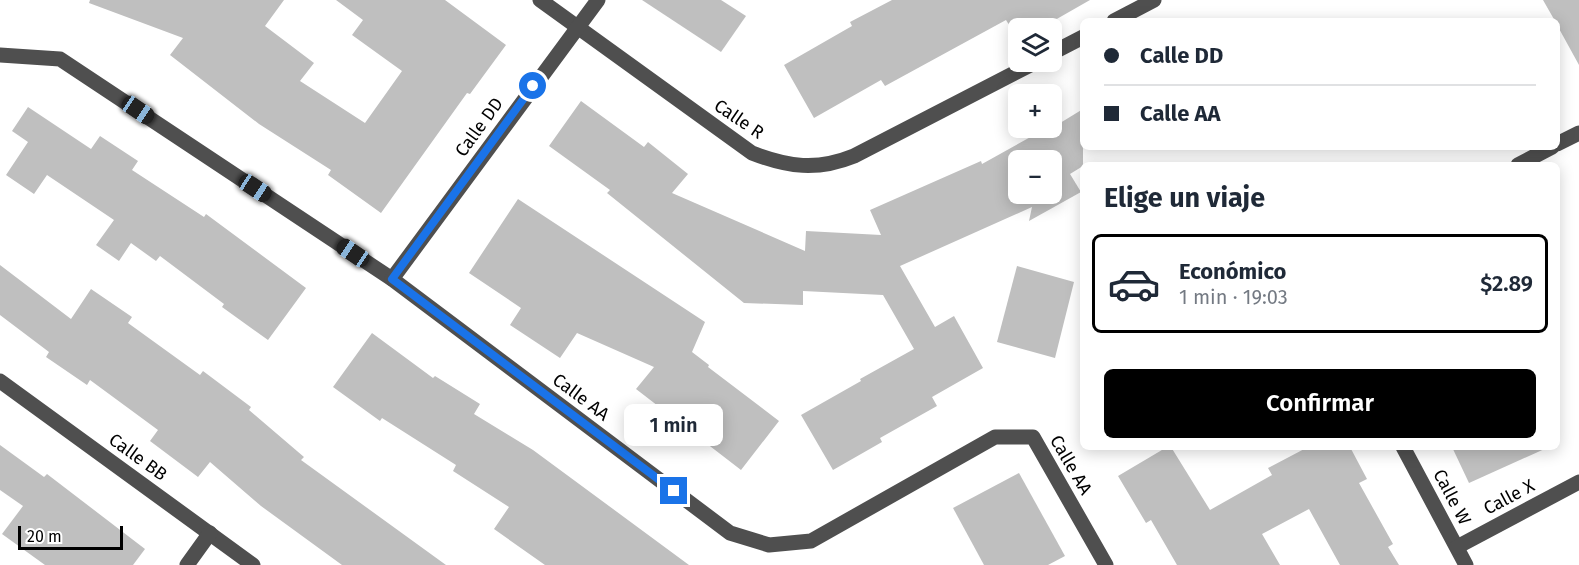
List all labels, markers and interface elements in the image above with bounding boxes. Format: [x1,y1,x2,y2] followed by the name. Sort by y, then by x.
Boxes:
[1008,18,1062,204] map controls
[1008,18,1062,72] button: layers
[1140,42,1223,69] text: Calle DD
[519,72,546,99] route start
[1008,84,1062,138] button: +
[118,92,158,128] car
[450,93,508,161] street label: Calle DD
[710,94,768,144] street label: Calle R
[1140,100,1221,127] text: Calle AA
[1008,150,1062,204] button: −
[235,171,275,205] car
[1104,182,1265,214] text: Elige un viaje
[333,235,373,271] car
[1107,257,1161,311] icon: car
[1179,258,1286,285] text: Económico
[1480,270,1533,297] text: $2.89
[1179,285,1288,309] text: 1 min · 19:03
[548,369,614,426] street label: Calle AA
[1104,369,1536,438] button: Confirmar
[624,404,724,446] callout: 1 min
[649,413,698,437] text: 1 min
[105,429,171,485] street label: Calle BB
[1045,431,1097,499] street label: Calle AA
[1428,466,1476,529] street label: Calle W
[1480,474,1538,519] street label: Calle X
[660,477,687,504] route end
[18,523,123,550] scale bar
[27,527,62,546] text: 20 m

